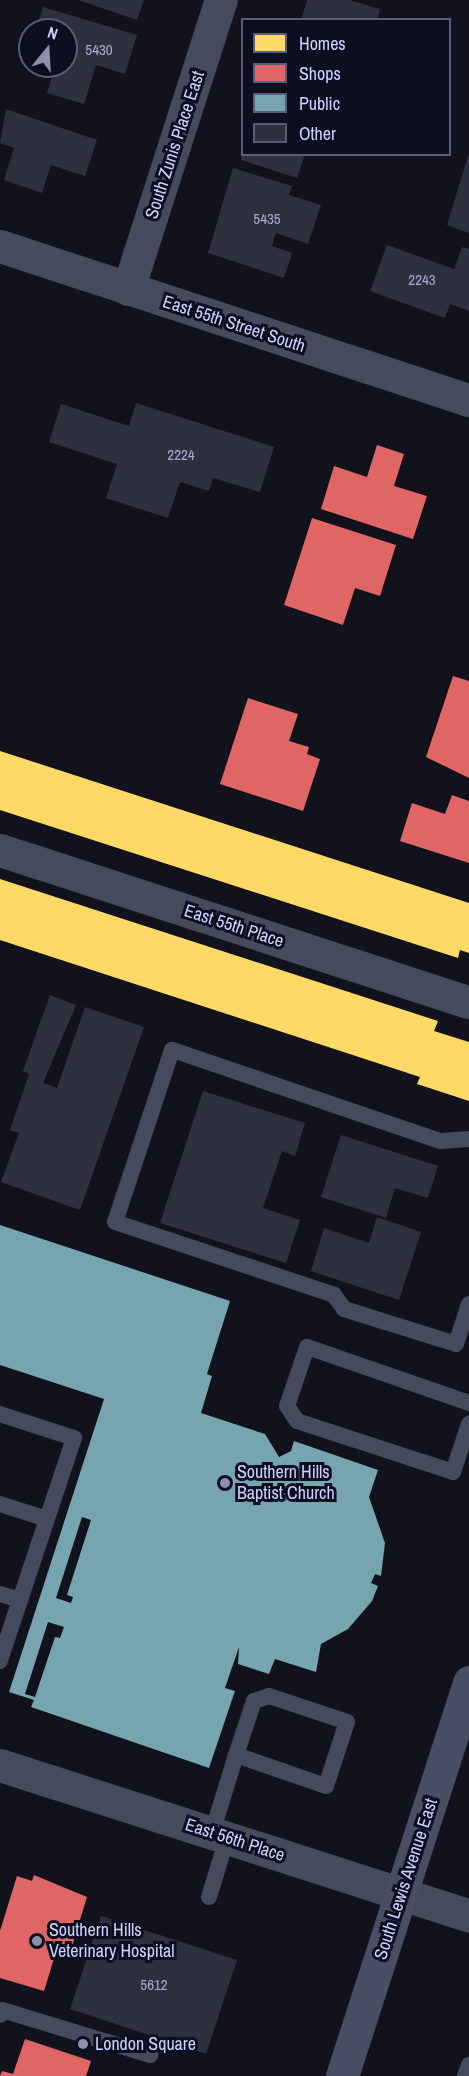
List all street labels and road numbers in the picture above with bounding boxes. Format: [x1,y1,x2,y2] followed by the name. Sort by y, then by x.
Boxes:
[141,68,209,222] street label: South Zunis Place East
[160,291,308,357] street label: East 55th Street South
[181,900,287,952] street label: East 55th Place
[370,1795,442,1963] street label: South Lewis Avenue East
[182,1814,288,1866] street label: East 56th Place

